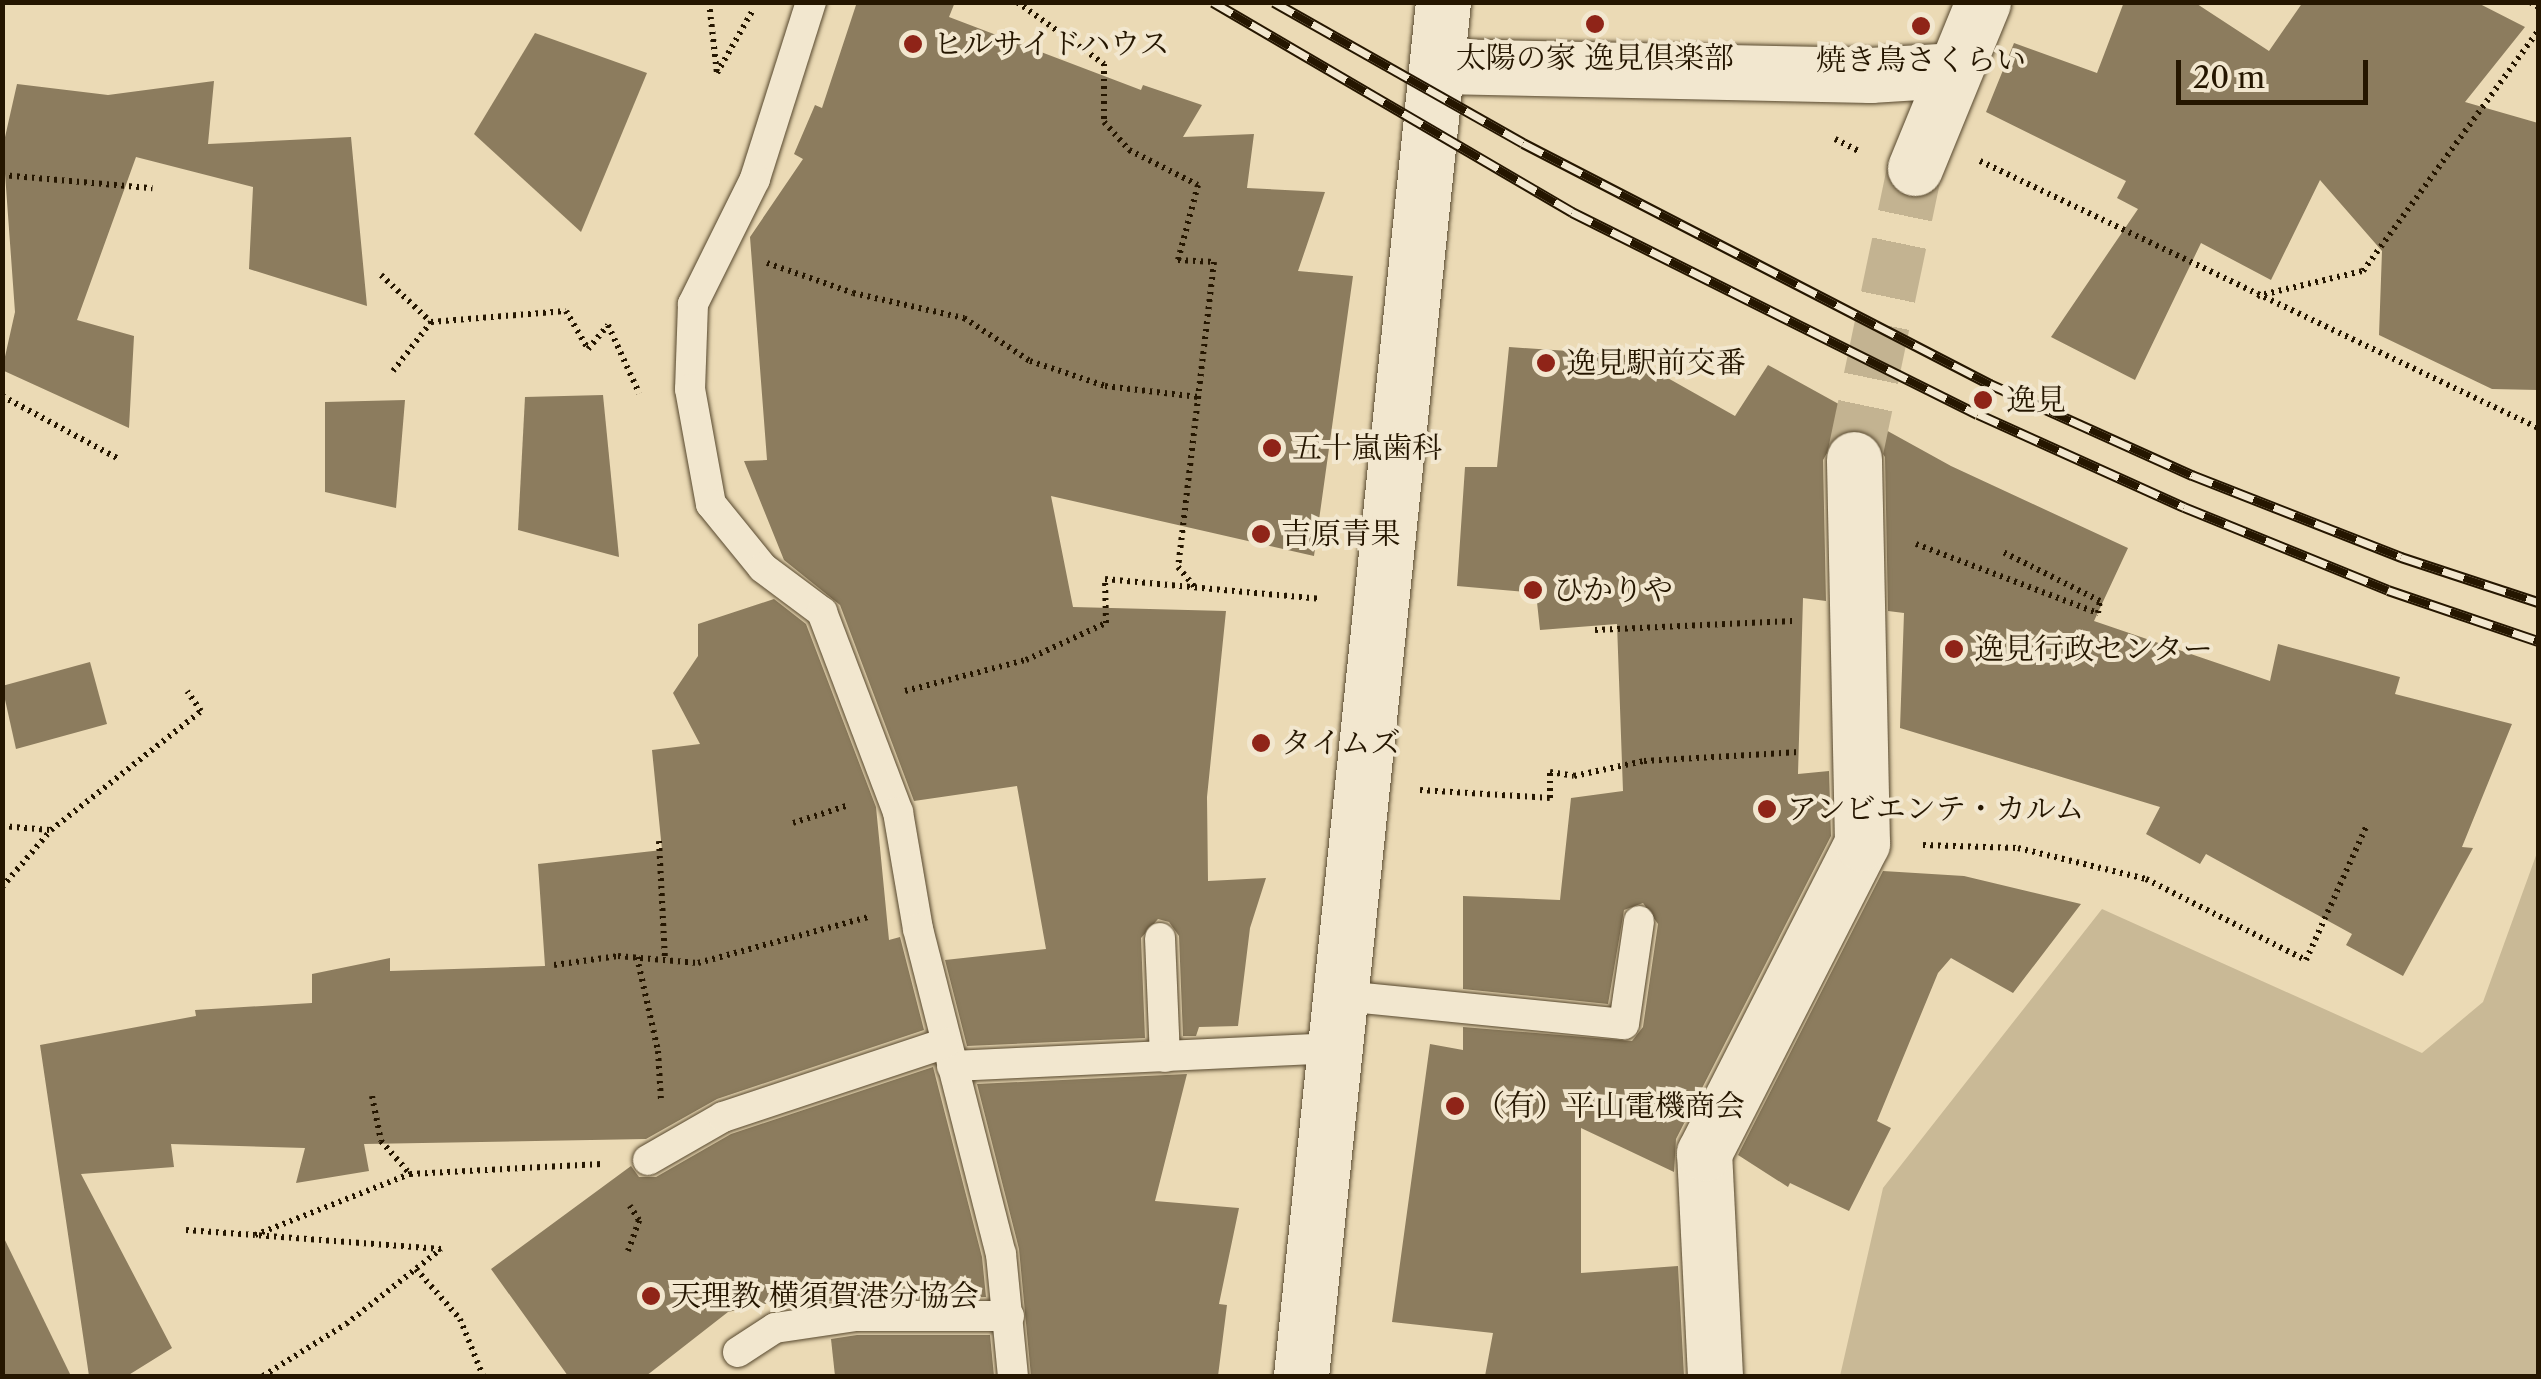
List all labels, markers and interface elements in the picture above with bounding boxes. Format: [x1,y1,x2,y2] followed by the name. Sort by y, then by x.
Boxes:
[1584,13,1606,35] marker: 太陽の家 逸見倶楽部
[1910,15,1932,37] marker: 焼き鳥さくらい
[933,26,1173,62] place label: ヒルサイドハウス
[902,33,924,55] marker: ヒルサイドハウス
[1456,40,1734,76] place label: 太陽の家 逸見倶楽部
[2181,40,2374,102] scale bar
[1816,42,2026,78] place label: 焼き鳥さくらい
[2193,59,2265,96] text: 20 m
[1566,345,1746,381] place label: 逸見駅前交番
[1535,352,1557,374] marker: 逸見駅前交番
[2006,382,2066,418] place label: 逸見
[1970,387,1996,413] marker: 逸見
[1292,430,1442,466] place label: 五十嵐歯科
[1261,437,1283,459] marker: 五十嵐歯科
[1281,516,1401,552] place label: 吉原青果
[1250,523,1272,545] marker: 吉原青果
[1553,572,1673,608] place label: ひかりや
[1522,579,1544,601] marker: ひかりや
[1974,631,2214,667] place label: 逸見行政センター
[1943,638,1965,660] marker: 逸見行政センター
[1281,725,1401,761] place label: タイムズ
[1250,732,1272,754] marker: タイムズ
[1787,791,2087,827] place label: アンビエンテ・カルム
[1756,798,1778,820] marker: アンビエンテ・カルム
[1475,1088,1745,1124] place label: （有）平山電機商会
[1444,1095,1466,1117] marker: （有）平山電機商会
[671,1278,979,1314] place label: 天理教 横須賀港分協会
[640,1285,662,1307] marker: 天理教 横須賀港分協会

